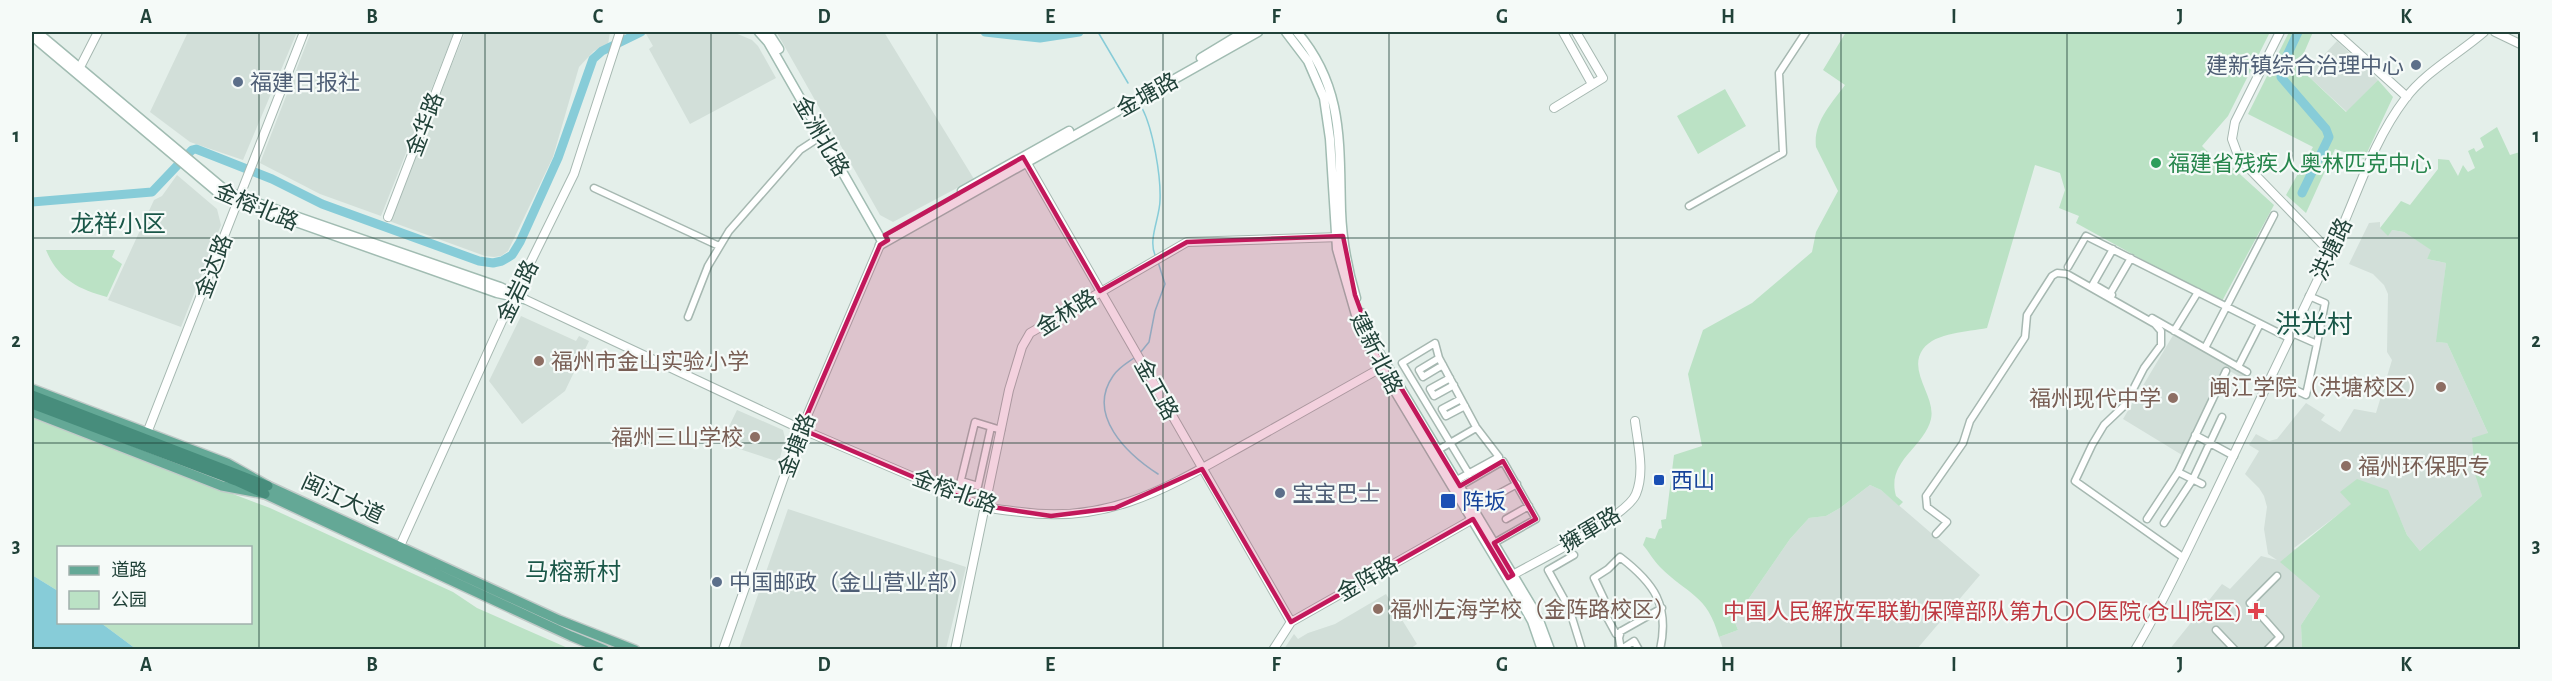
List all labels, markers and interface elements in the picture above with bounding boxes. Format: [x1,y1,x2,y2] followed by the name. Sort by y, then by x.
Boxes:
[140,7,152,27] text: A
[366,7,378,27] text: B
[593,7,604,27] text: C
[817,7,831,27] text: D
[1045,7,1055,27] text: E
[1271,7,1281,27] text: F
[1496,7,1508,27] text: G
[1721,7,1735,27] text: H
[1951,7,1957,27] text: I
[2177,7,2183,27] text: J
[2400,7,2412,27] text: K
[2206,54,2404,77] place label: 建新镇综合治理中心
[2409,58,2423,72] marker: 建新镇综合治理中心
[1113,68,1182,120] street label: 金塘路
[250,71,360,94] place label: 福建日报社
[231,75,245,89] marker: 福建日报社
[402,89,447,159] street label: 金华路
[790,92,854,180] street label: 金洲北路
[12,126,20,146] text: 1
[2532,126,2540,146] text: 1
[2168,152,2432,175] place label: 福建省残疾人奥林匹克中心
[2149,156,2163,170] marker: 福建省残疾人奥林匹克中心
[212,179,302,234] street label: 金榕北路
[70,211,166,237] district label: 龙祥小区
[2307,214,2356,284] street label: 洪塘路
[191,231,236,301] street label: 金达路
[493,257,542,326] street label: 金岩路
[1032,285,1100,340] street label: 金林路
[1346,309,1407,398] street label: 建新北路
[2275,311,2353,338] district label: 洪光村
[11,331,21,351] text: 2
[2531,331,2541,351] text: 2
[551,350,749,373] place label: 福州市金山实验小学
[532,354,546,368] marker: 福州市金山实验小学
[1131,355,1183,424] street label: 金工路
[2209,376,2429,399] place label: 闽江学院（洪塘校区）
[2434,380,2448,394] marker: 闽江学院（洪塘校区）
[2029,387,2161,410] place label: 福州现代中学
[2166,391,2180,405] marker: 福州现代中学
[774,410,819,480] street label: 金塘路
[611,426,743,449] place label: 福州三山学校
[748,430,762,444] marker: 福州三山学校
[2358,455,2490,478] place label: 福州环保职专
[2339,459,2353,473] marker: 福州环保职专
[910,466,1000,517] street label: 金榕北路
[298,469,388,527] street label: 闽江大道
[1671,469,1715,492] place label: 西山
[1652,473,1666,487] marker: 西山
[1292,482,1380,505] place label: 宝宝巴士
[1273,486,1287,500] marker: 宝宝巴士
[1462,490,1506,513] place label: 阵坂
[1439,492,1457,510] marker: 阵坂
[1556,503,1624,556] street label: 擁軍路
[12,536,20,556] text: 3
[2532,536,2540,556] text: 3
[57,546,252,624] legend
[1333,552,1402,605] street label: 金阵路
[525,559,621,585] district label: 马榕新村
[111,560,147,580] text: 道路
[729,571,971,594] place label: 中国邮政（金山营业部）
[710,575,724,589] marker: 中国邮政（金山营业部）
[111,591,147,610] text: 公园
[1390,598,1676,621] place label: 福州左海学校（金阵路校区）
[1723,600,2242,623] place label: 中国人民解放军联勤保障部队第九〇〇医院(仓山院区)
[1371,602,1385,616] marker: 福州左海学校（金阵路校区）
[2247,602,2265,620] marker: 中国人民解放军联勤保障部队第九〇〇医院(仓山院区)
[140,655,152,675] text: A
[366,655,378,675] text: B
[593,655,604,675] text: C
[817,655,831,675] text: D
[1045,655,1055,675] text: E
[1271,655,1281,675] text: F
[1496,655,1508,675] text: G
[1721,655,1735,675] text: H
[1951,655,1957,675] text: I
[2177,655,2183,675] text: J
[2400,655,2412,675] text: K

